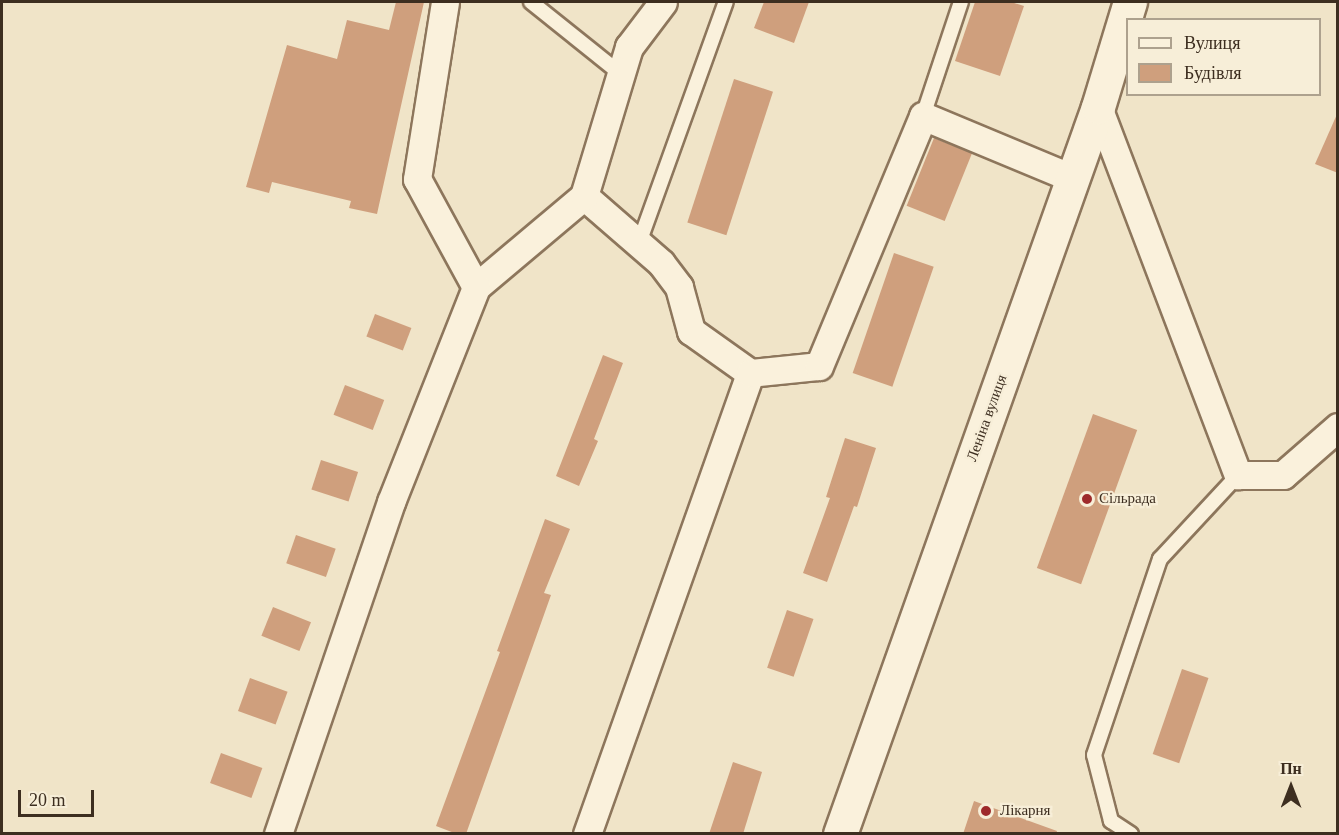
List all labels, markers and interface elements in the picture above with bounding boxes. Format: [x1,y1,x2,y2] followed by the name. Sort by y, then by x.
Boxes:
[1126,18,1321,96] legend
[1184,33,1241,53] text: Вулиця
[1184,63,1241,83] text: Будівля
[963,372,1011,464] street label: Леніна вулиця
[1099,490,1156,508] place label: Сільрада
[1080,492,1094,506] marker: Сільрада
[1261,757,1321,817] north arrow
[1280,760,1302,777] text: Пн
[21,778,98,816] scale bar
[29,790,66,810] text: 20 m
[977,802,995,820] marker: Лікарня
[1000,802,1050,820] place label: Лікарня

